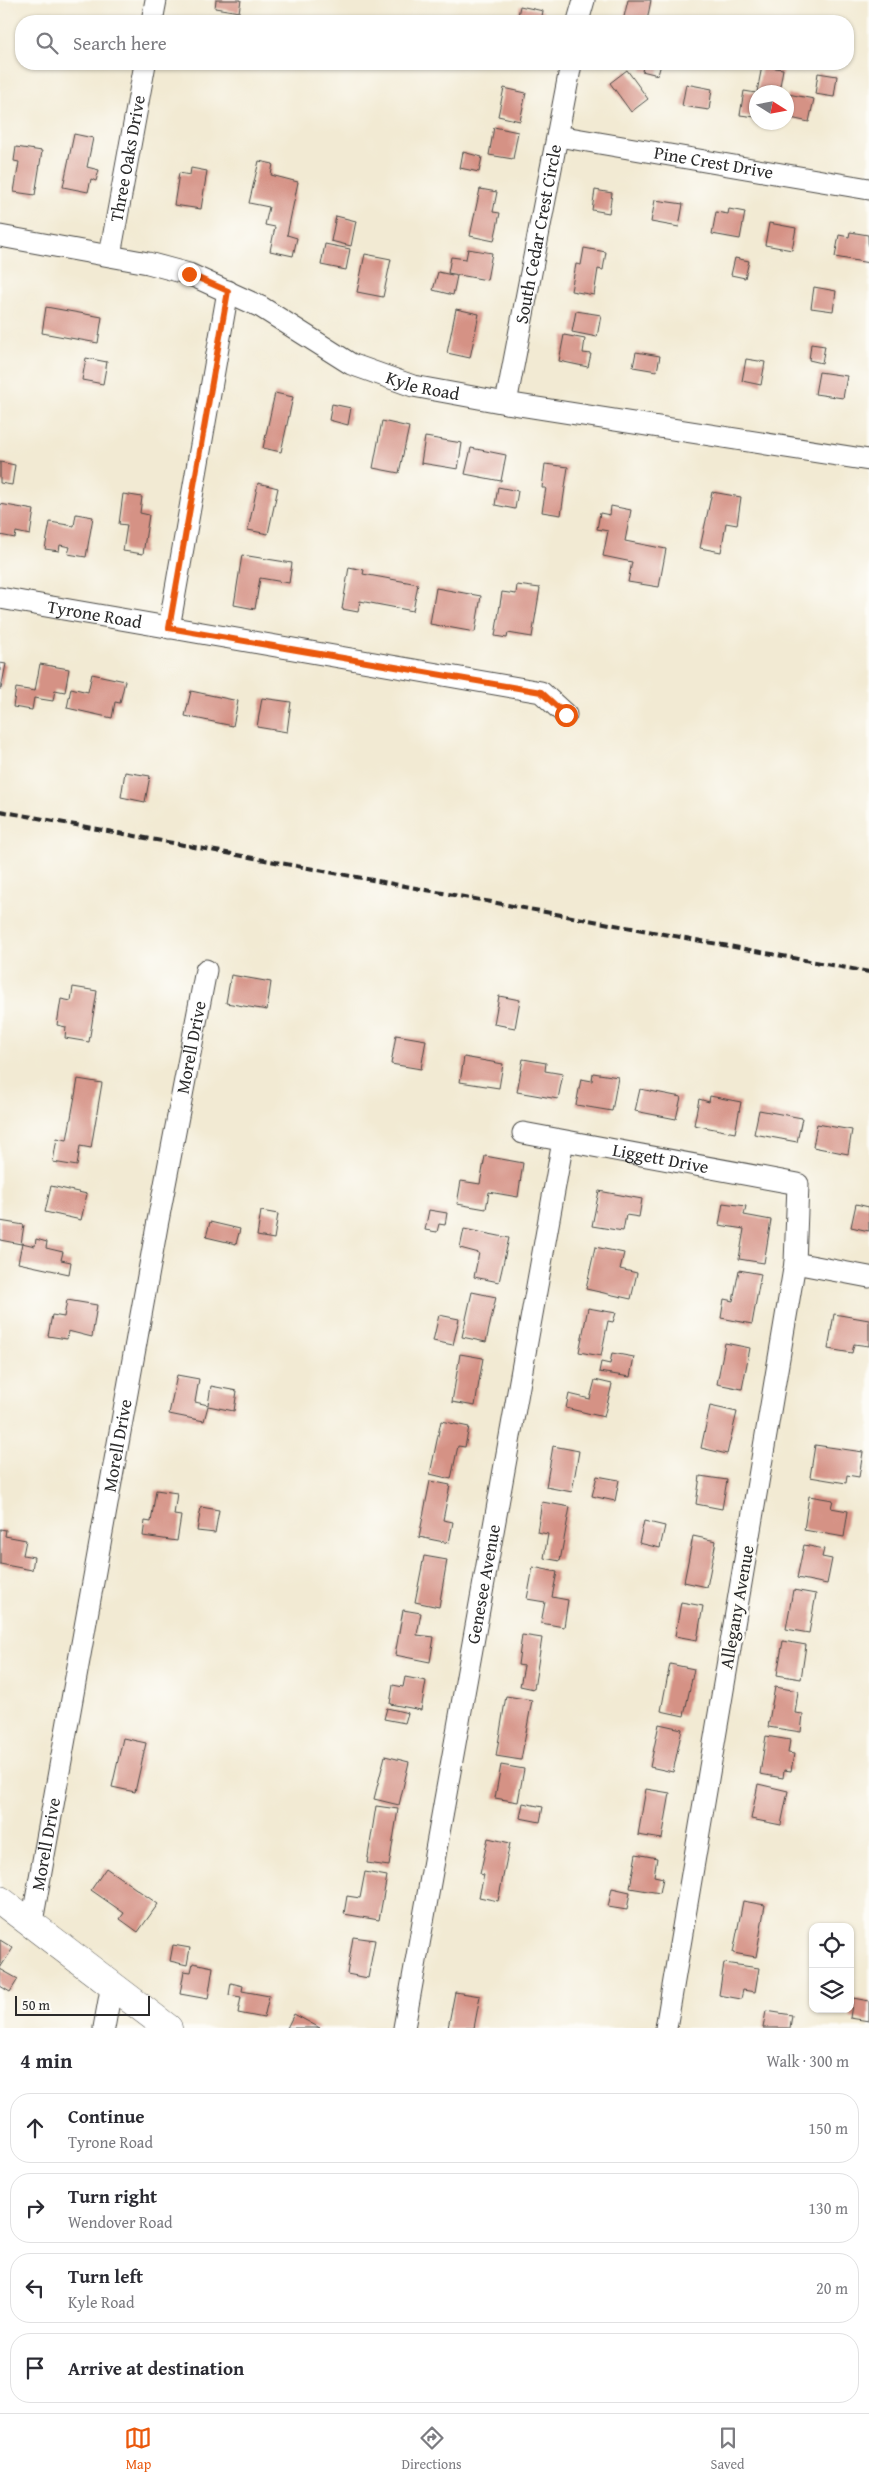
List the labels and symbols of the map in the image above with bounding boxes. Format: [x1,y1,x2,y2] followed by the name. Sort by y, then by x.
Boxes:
[749,85,794,130] north arrow
[102,93,152,224] street label: Three Oaks Drive
[652,139,776,185] street label: Pine Crest Drive
[507,142,568,326] street label: South Cedar Crest Circle
[178,263,201,286] route end
[382,364,462,407] street label: Kyle Road
[45,592,144,635] street label: Tyrone Road
[555,704,578,727] route start
[169,999,213,1096] street label: Morell Drive
[610,1136,711,1180] street label: Liggett Drive
[95,1397,139,1494] street label: Morell Drive
[459,1522,507,1646] street label: Genesee Avenue
[712,1543,761,1671] street label: Allegany Avenue
[24,1795,67,1893] street label: Morell Drive
[15,1993,150,2016] scale bar

